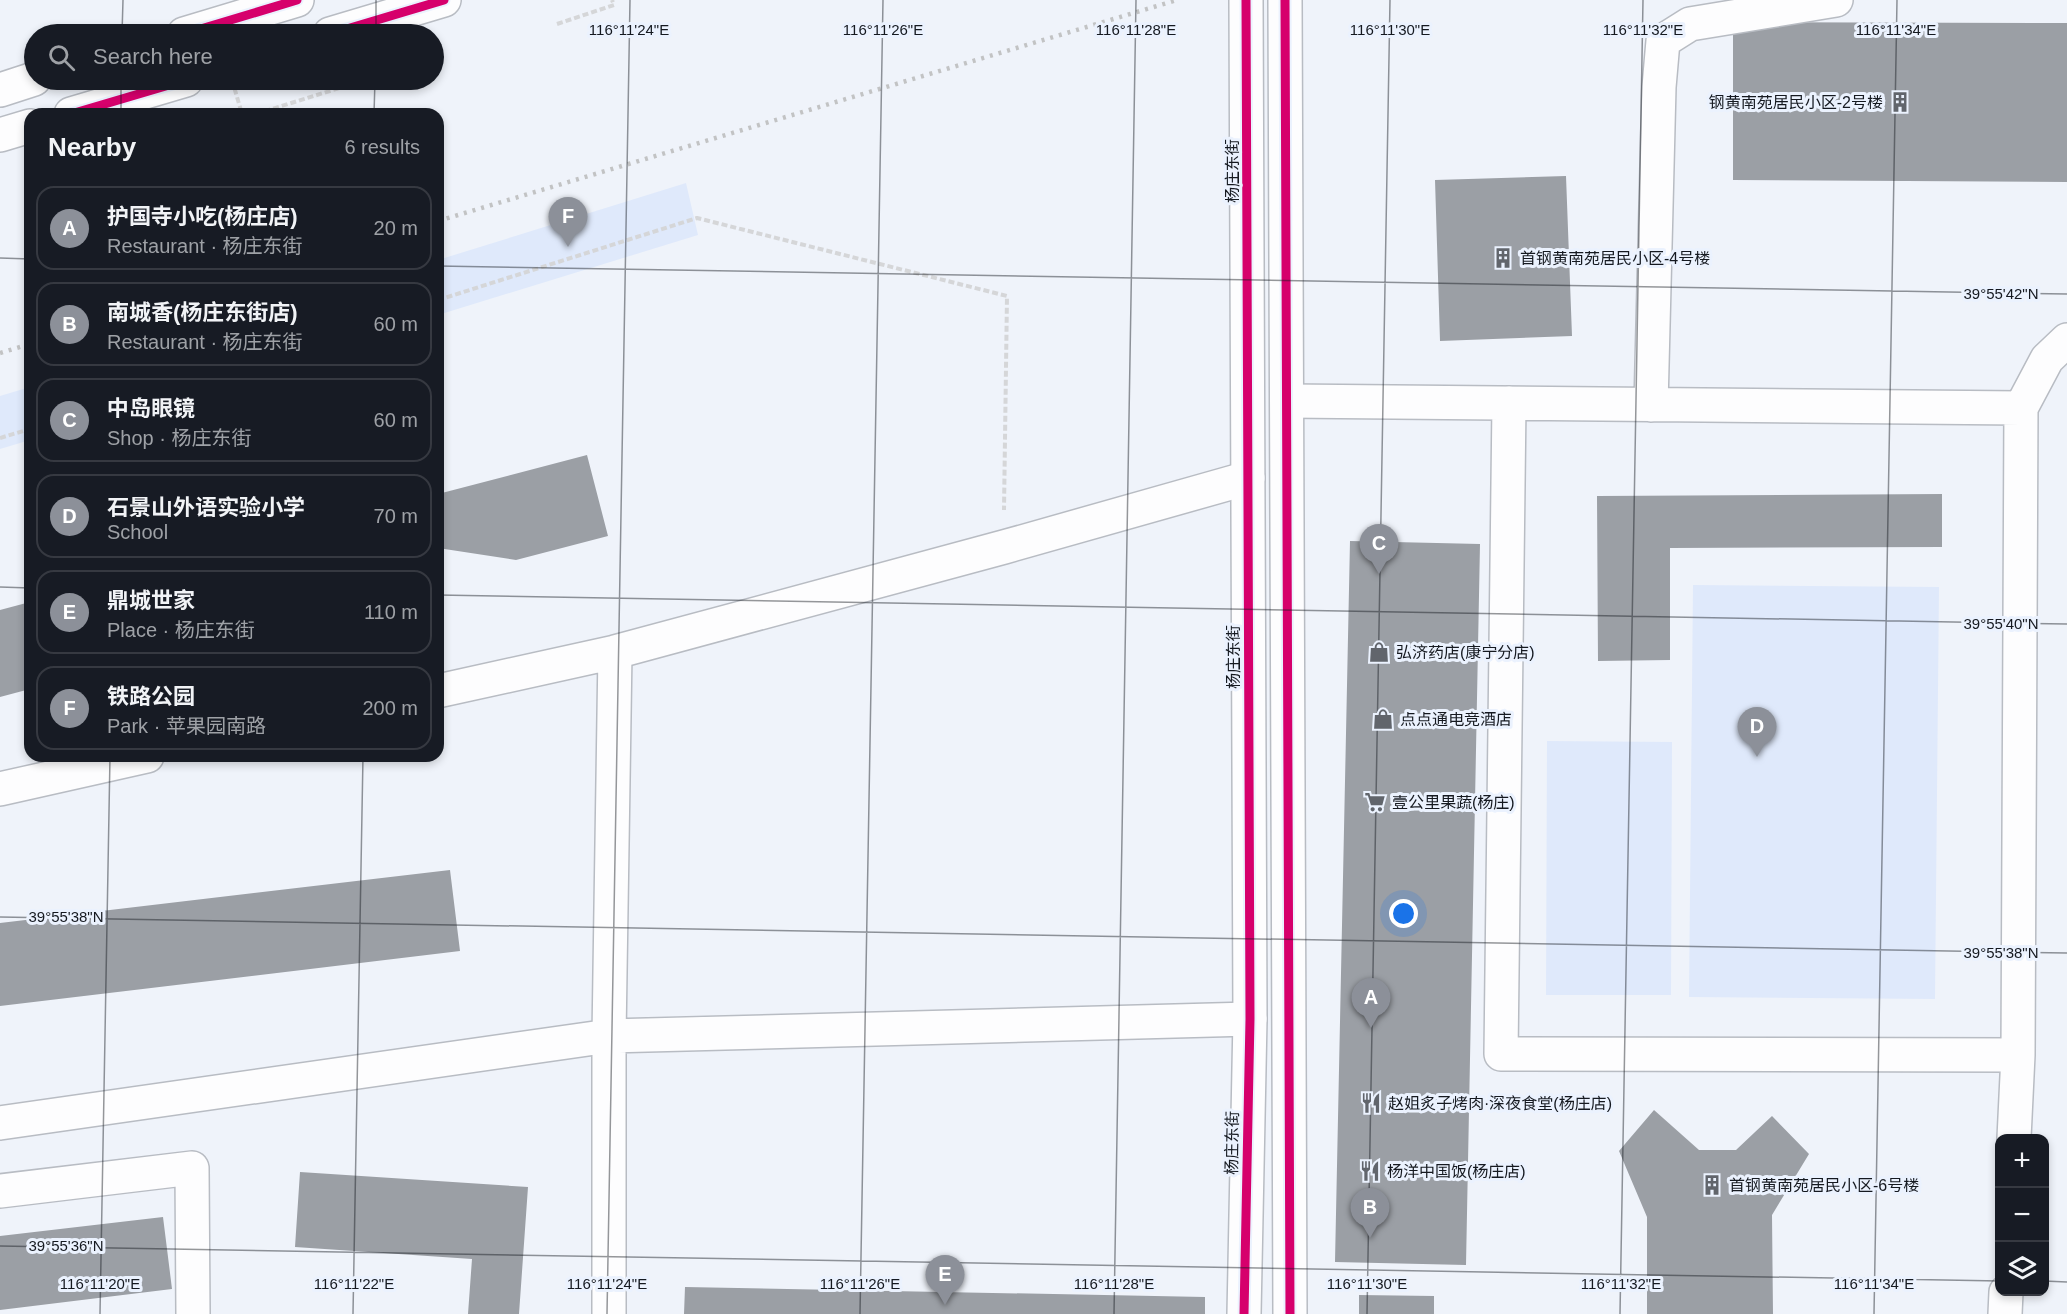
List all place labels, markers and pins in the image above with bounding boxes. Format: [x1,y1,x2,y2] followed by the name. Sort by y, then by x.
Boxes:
[1888,90,1912,114] building icon: 钢黄南苑居民小区-2号楼
[1709,94,1883,111] place label: 钢黄南苑居民小区-2号楼
[548,198,588,247] pin: F
[1491,246,1515,270] building icon: 首钢黄南苑居民小区-4号楼
[1520,250,1710,267] place label: 首钢黄南苑居民小区-4号楼
[1360,524,1398,574] pin: C
[1367,640,1391,664] shop icon: 弘济药店(康宁分店)
[1396,644,1535,661] place label: 弘济药店(康宁分店)
[1371,707,1395,731] shop icon: 点点通电竞酒店
[1738,708,1776,757] pin: D
[1400,711,1512,728] place label: 点点通电竞酒店
[1363,790,1387,814] supermarket icon: 壹公里果蔬(杨庄)
[1392,794,1515,811] place label: 壹公里果蔬(杨庄)
[1352,978,1390,1028] pin: A
[1359,1091,1383,1115] restaurant icon: 赵姐炙子烤肉·深夜食堂(杨庄店)
[1388,1095,1612,1112] place label: 赵姐炙子烤肉·深夜食堂(杨庄店)
[1358,1159,1382,1183] restaurant icon: 杨洋中国饭(杨庄店)
[1387,1163,1526,1180] place label: 杨洋中国饭(杨庄店)
[1700,1173,1724,1197] building icon: 首钢黄南苑居民小区-6号楼
[1729,1177,1919,1194] place label: 首钢黄南苑居民小区-6号楼
[1350,1188,1390,1238] pin: B
[926,1256,964,1305] pin: E

